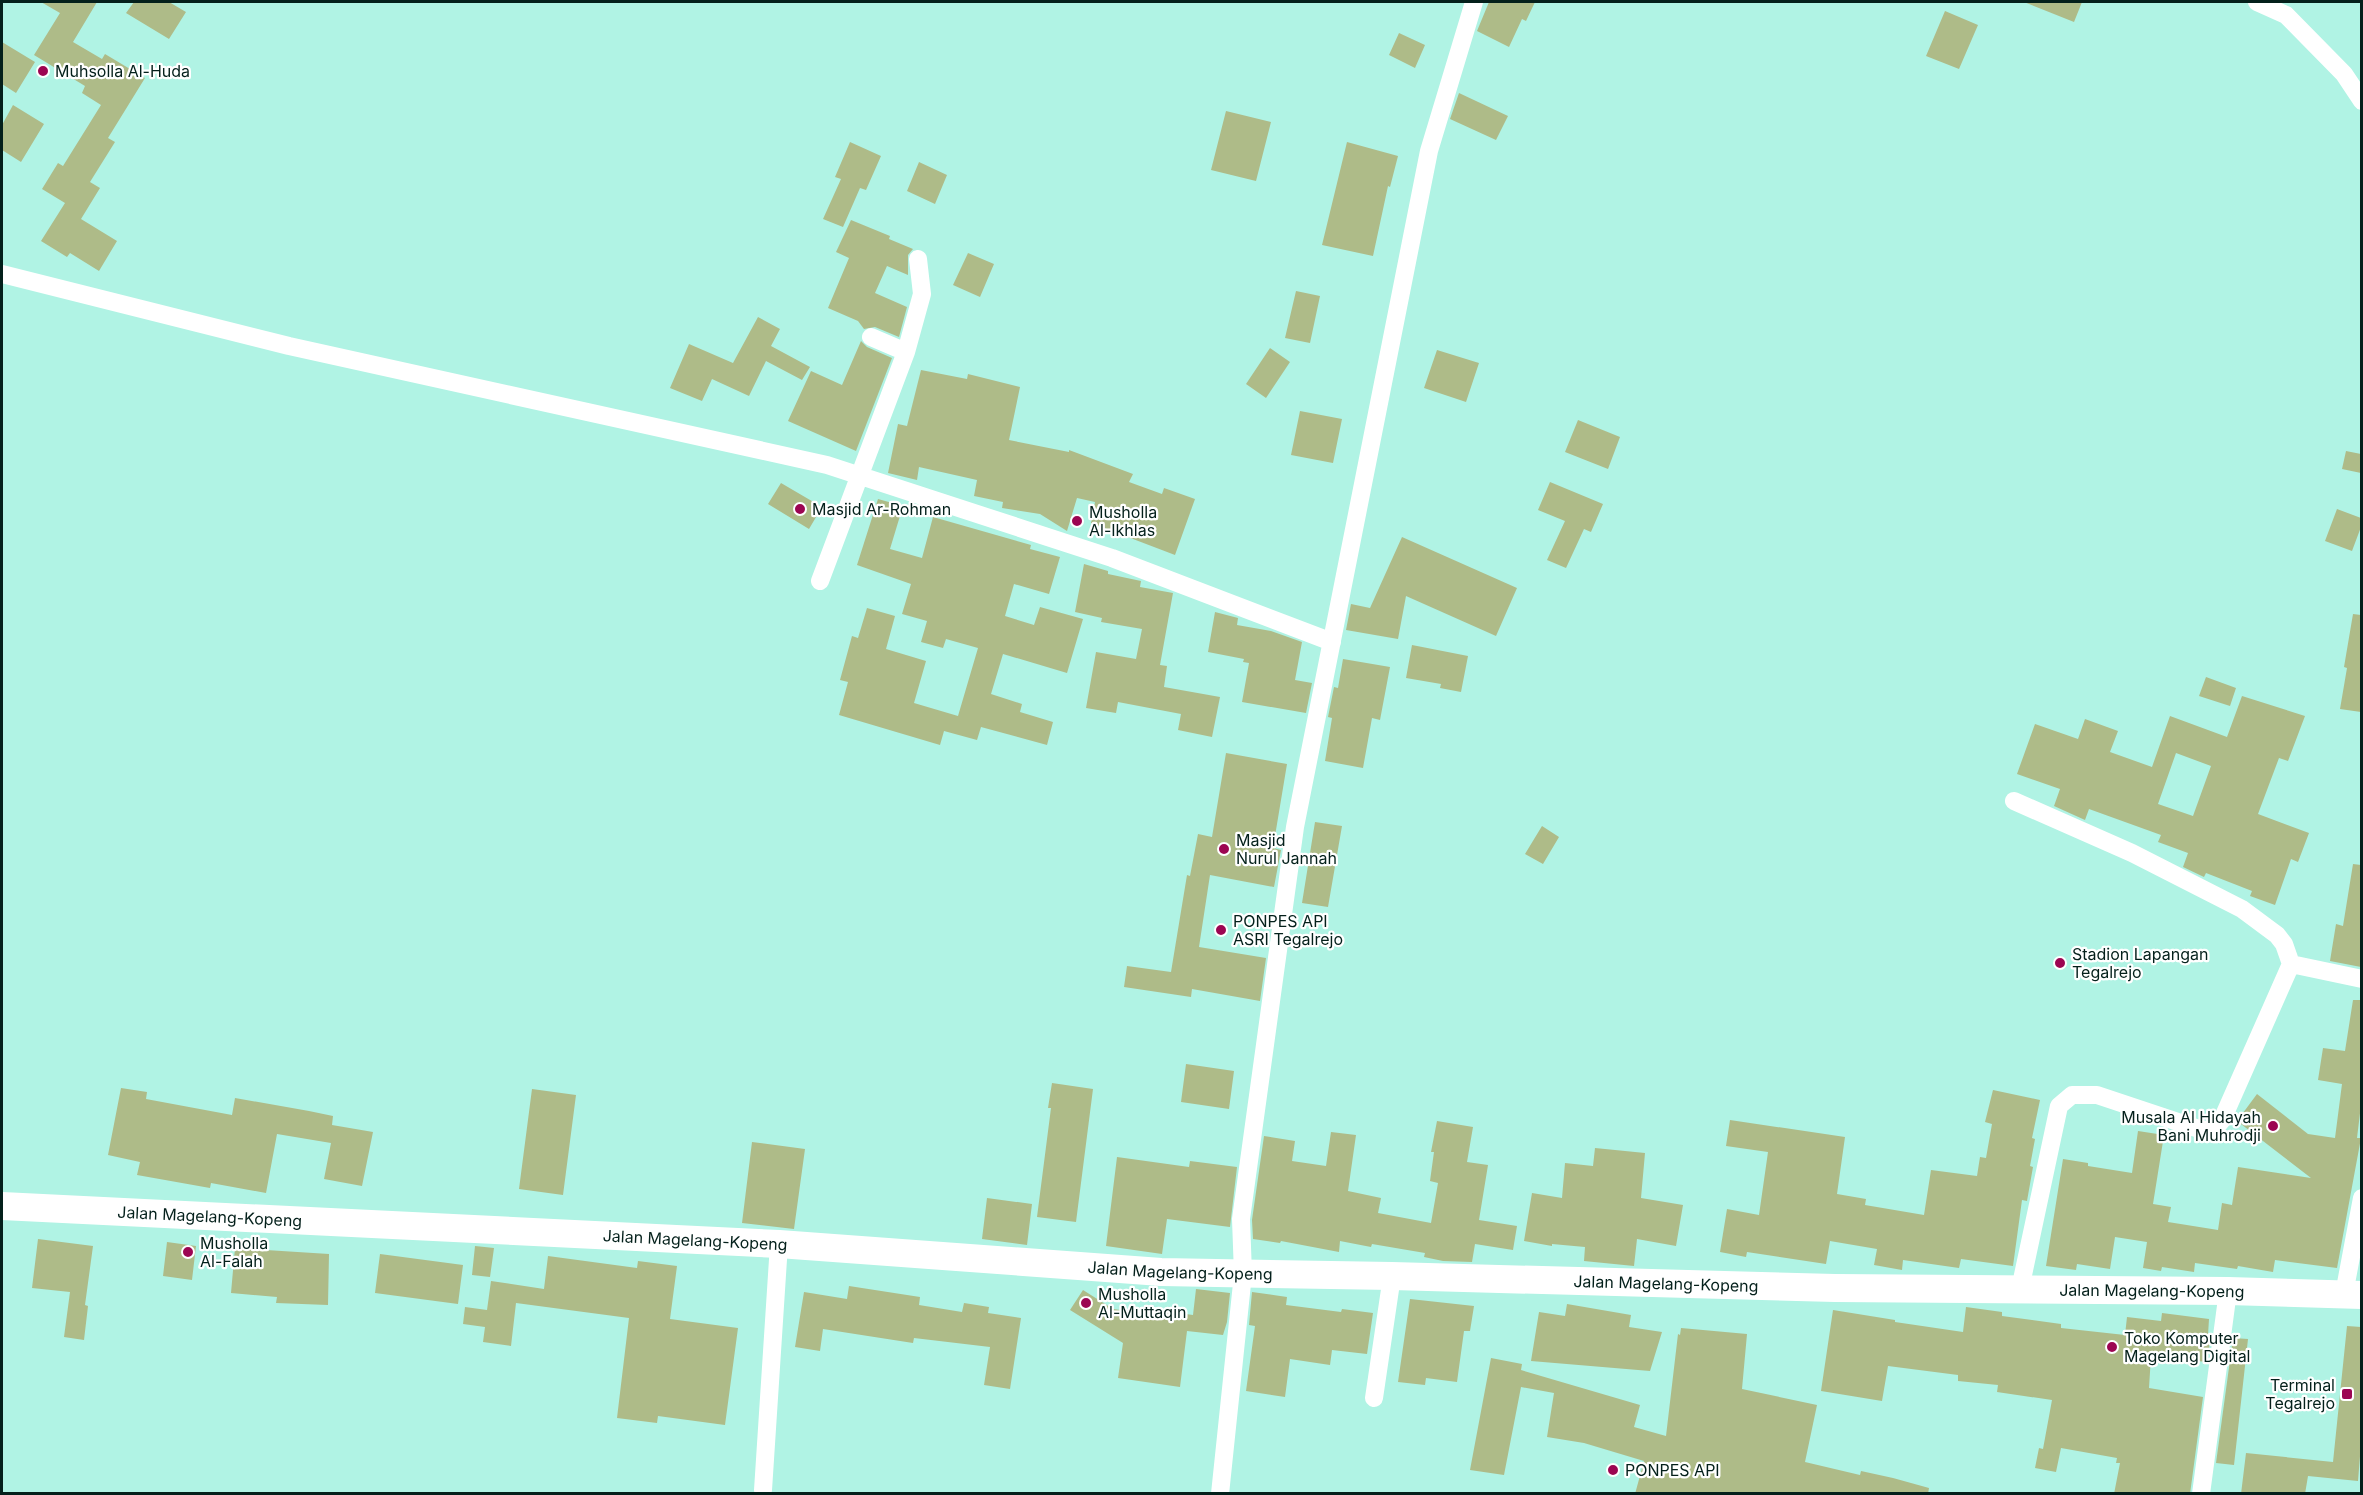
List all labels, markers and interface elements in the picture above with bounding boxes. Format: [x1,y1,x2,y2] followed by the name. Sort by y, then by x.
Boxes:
[55,61,190,81] place label: Muhsolla Al-Huda
[36,64,50,78] marker: Muhsolla Al-Huda
[812,499,951,519] place label: Masjid Ar-Rohman
[793,502,807,516] marker: Masjid Ar-Rohman
[1089,502,1157,540] place label: Musholla Al-Ikhlas
[1070,514,1084,528] marker: Musholla Al-Ikhlas
[1236,830,1337,868] place label: Masjid Nurul Jannah
[1217,842,1231,856] marker: Masjid Nurul Jannah
[1233,911,1343,949] place label: PONPES API ASRI Tegalrejo
[1214,923,1228,937] marker: PONPES API ASRI Tegalrejo
[2072,944,2208,982] place label: Stadion Lapangan Tegalrejo
[2053,956,2067,970] marker: Stadion Lapangan Tegalrejo
[2121,1107,2261,1145] place label: Musala Al Hidayah Bani Muhrodji
[2266,1119,2280,1133] marker: Musala Al Hidayah Bani Muhrodji
[117,1202,303,1231] street label: Jalan Magelang-Kopeng
[602,1225,788,1255] street label: Jalan Magelang-Kopeng
[200,1233,268,1271] place label: Musholla Al-Falah
[181,1245,195,1259] marker: Musholla Al-Falah
[1087,1257,1273,1284] street label: Jalan Magelang-Kopeng
[1573,1271,1759,1296] street label: Jalan Magelang-Kopeng
[2059,1280,2245,1301] street label: Jalan Magelang-Kopeng
[1098,1284,1186,1322] place label: Musholla Al-Muttaqin
[1079,1296,1093,1310] marker: Musholla Al-Muttaqin
[2124,1328,2250,1366] place label: Toko Komputer Magelang Digital
[2105,1340,2119,1354] marker: Toko Komputer Magelang Digital
[2265,1375,2335,1413] place label: Terminal Tegalrejo
[2340,1387,2354,1401] marker: Terminal Tegalrejo
[1625,1460,1720,1480] place label: PONPES API
[1606,1463,1620,1477] marker: PONPES API

